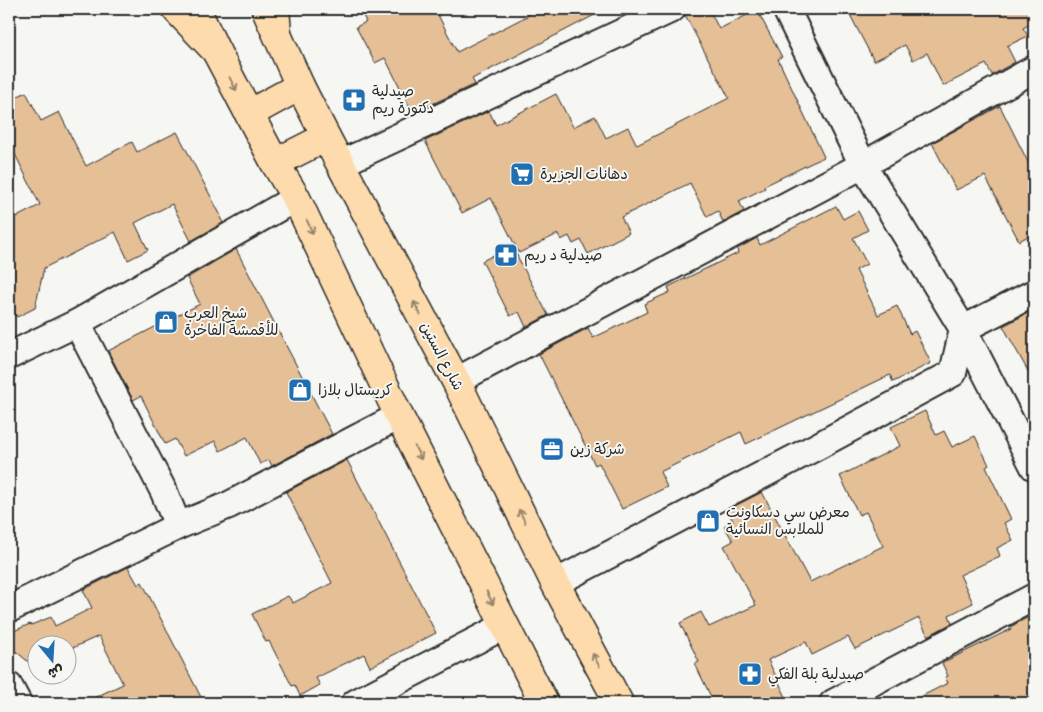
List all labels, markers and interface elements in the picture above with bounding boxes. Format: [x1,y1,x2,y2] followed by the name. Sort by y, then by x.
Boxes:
[229,76,238,91] one-way arrow
[372,82,434,120] place label: صيدلية دكتورة ريم
[341,87,367,113] pharmacy icon: صيدلية دكتورة ريم
[509,161,535,187] supermarket icon: دهانات الجزيرة
[540,165,628,184] place label: دهانات الجزيرة
[306,219,315,234] one-way arrow
[493,242,519,268] pharmacy icon: صيدلية د ريم
[524,246,602,267] place label: صيدلية د ريم
[412,301,422,316] one-way arrow
[184,304,278,340] place label: شيخ العرب للأقمشة الفاخرة
[153,309,179,335] shop icon: شيخ العرب للأقمشة الفاخرة
[416,319,468,394] street label: شارع الستين
[287,377,313,403] shop icon: كريستال بلازا
[318,381,393,400] place label: كريستال بلازا
[539,436,565,462] office icon: شركة زين
[570,440,625,459] place label: شركة زين
[413,445,423,460] one-way arrow
[726,503,850,539] place label: معرض سي دسكاونت للملابس النسائية
[695,508,721,534] shop icon: معرض سي دسكاونت للملابس النسائية
[517,509,526,524] one-way arrow
[486,590,496,605] one-way arrow
[28,634,78,684] north arrow
[591,653,600,668] one-way arrow
[46,661,66,682] text: ش
[737,661,763,687] pharmacy icon: صيدلية بلة الفكي
[768,665,864,687] place label: صيدلية بلة الفكي

